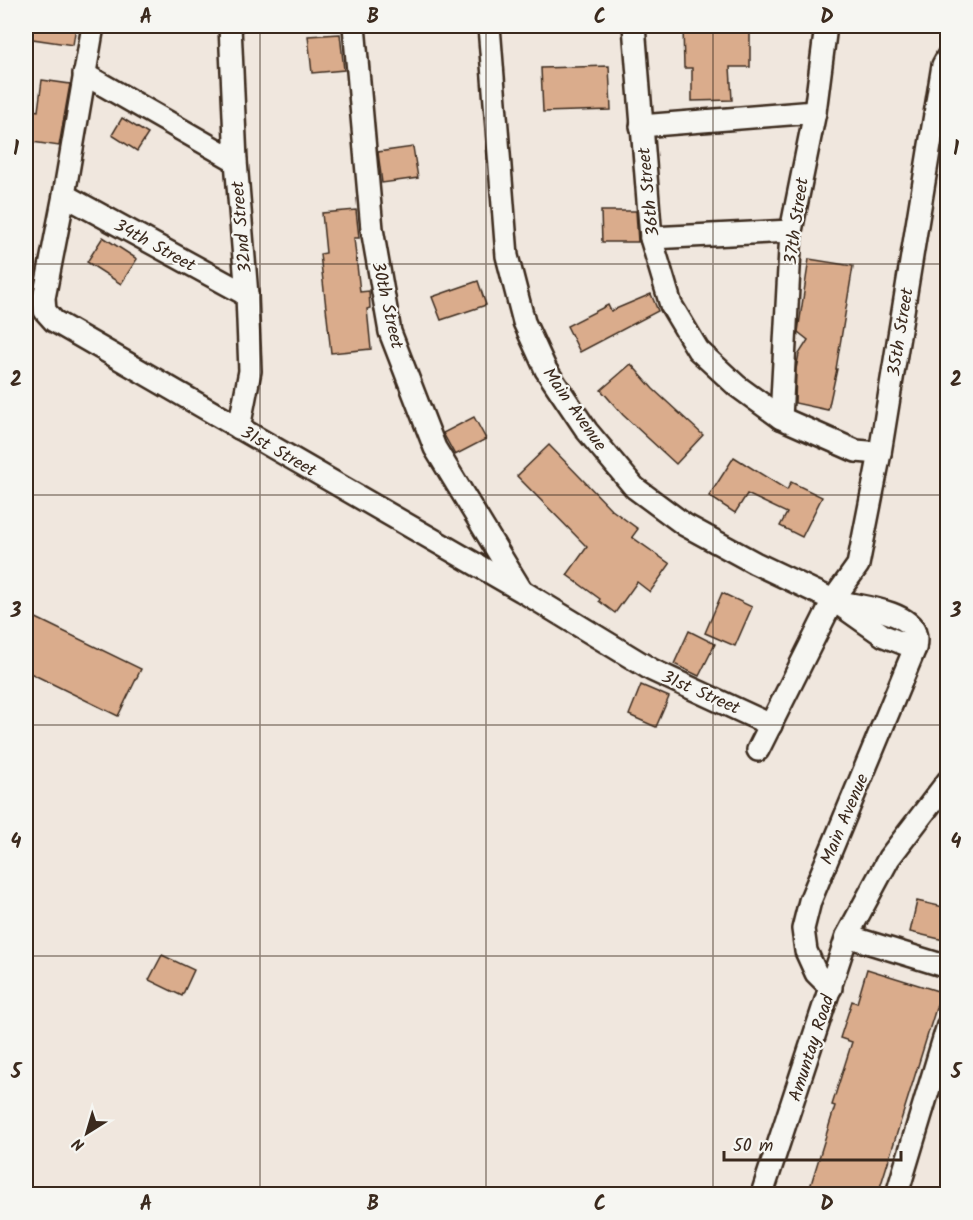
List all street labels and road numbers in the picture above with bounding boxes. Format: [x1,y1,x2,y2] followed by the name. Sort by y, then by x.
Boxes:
[630,145,669,238] street label: 36th Street
[777,175,818,267] street label: 37th Street
[224,179,261,274] street label: 32nd Street
[108,212,201,281] street label: 34th Street
[362,259,411,353] street label: 30th Street
[880,285,923,379] street label: 35th Street
[534,362,613,458] street label: Main Avenue
[235,419,323,486] street label: 31st Street
[656,663,745,724] street label: 31st Street
[813,769,878,870] street label: Main Avenue
[782,990,844,1106] street label: Amuntay Road

